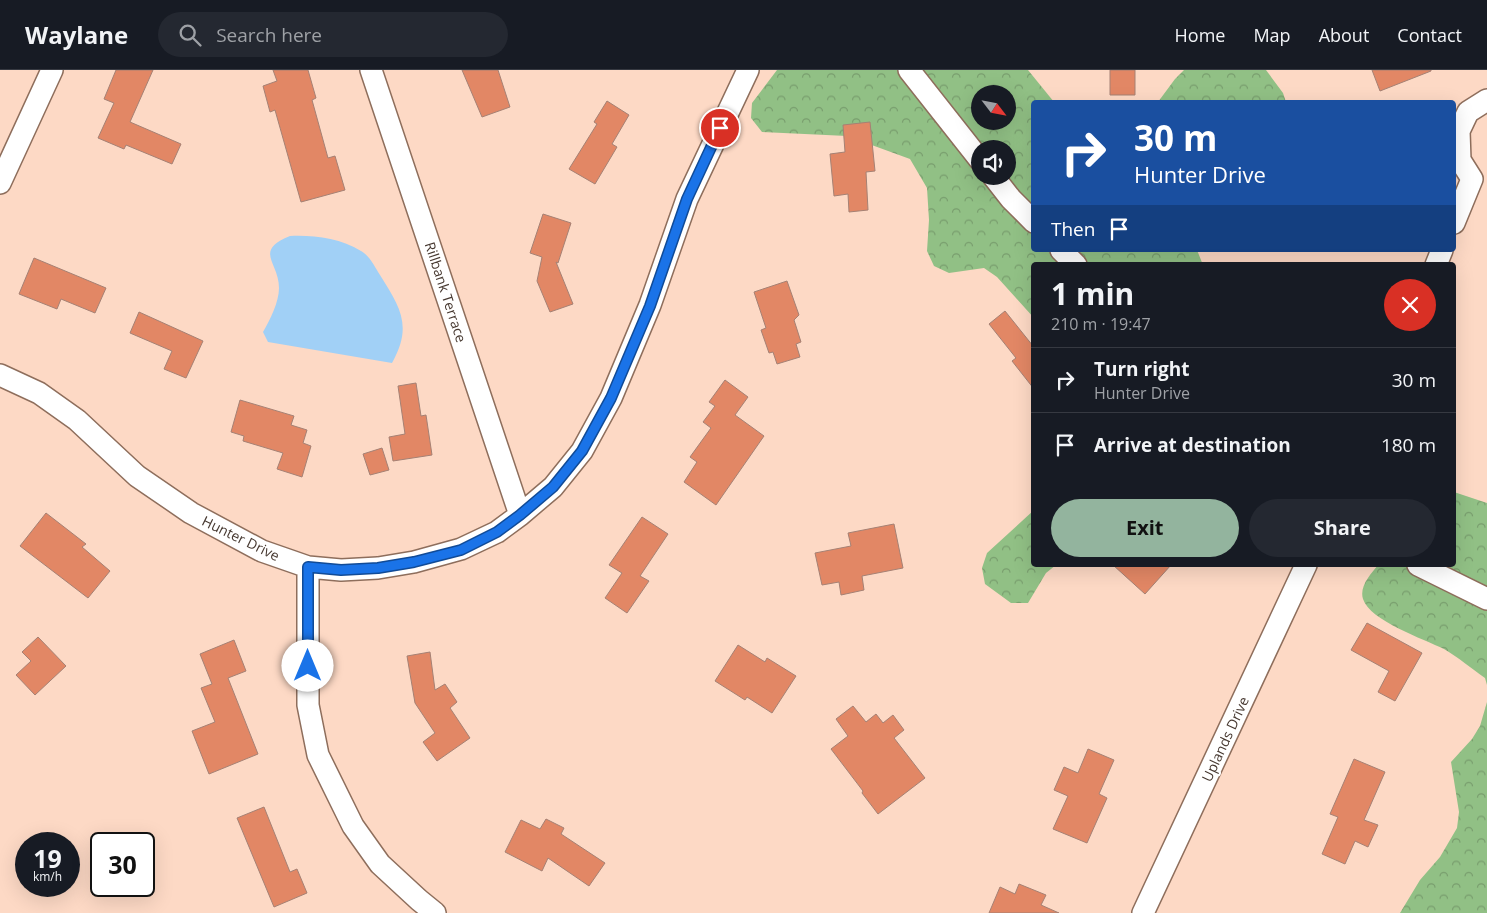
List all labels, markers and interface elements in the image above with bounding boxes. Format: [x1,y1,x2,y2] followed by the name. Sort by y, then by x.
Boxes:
[158,12,508,57] search box
[25,18,128,51] text: Waylane
[176,21,204,49] icon: search
[216,22,322,48] text: Search here
[1175,23,1225,47] text: Home
[1253,23,1291,47] text: Map
[1319,23,1369,47] text: About
[1397,23,1462,47] text: Contact
[971,85,1016,130] north arrow
[971,85,1016,185] map controls
[699,107,741,149] pin
[706,114,734,142] icon: arrive
[1134,114,1217,161] text: 30 m
[1051,120,1116,185] icon: right
[971,140,1016,185] button: sound
[1134,159,1266,189] text: Hunter Drive
[1105,215,1133,243] icon: arrive
[1051,216,1095,242] text: Then
[421,239,471,345] street label: Rillbank Terrace
[1051,273,1134,314] text: 1 min
[1384,279,1436,331] button: close
[1051,313,1151,335] text: 210 m · 19:47
[1094,356,1189,382] text: Turn right
[1051,366,1079,394] icon: right
[1392,367,1436,393] text: 30 m
[1094,382,1190,404] text: Hunter Drive
[1051,431,1079,459] icon: arrive
[1094,432,1291,458] text: Arrive at destination
[1381,432,1436,458] text: 180 m
[1051,499,1239,557] button: Exit
[1249,499,1436,557] button: Share
[199,511,283,565] street label: Hunter Drive
[281,639,333,691] position arrow
[1197,693,1253,785] street label: Uplands Drive
[90,832,155,897] speed limit sign: 30
[33,841,62,875] text: 19
[33,868,62,885] text: km/h

